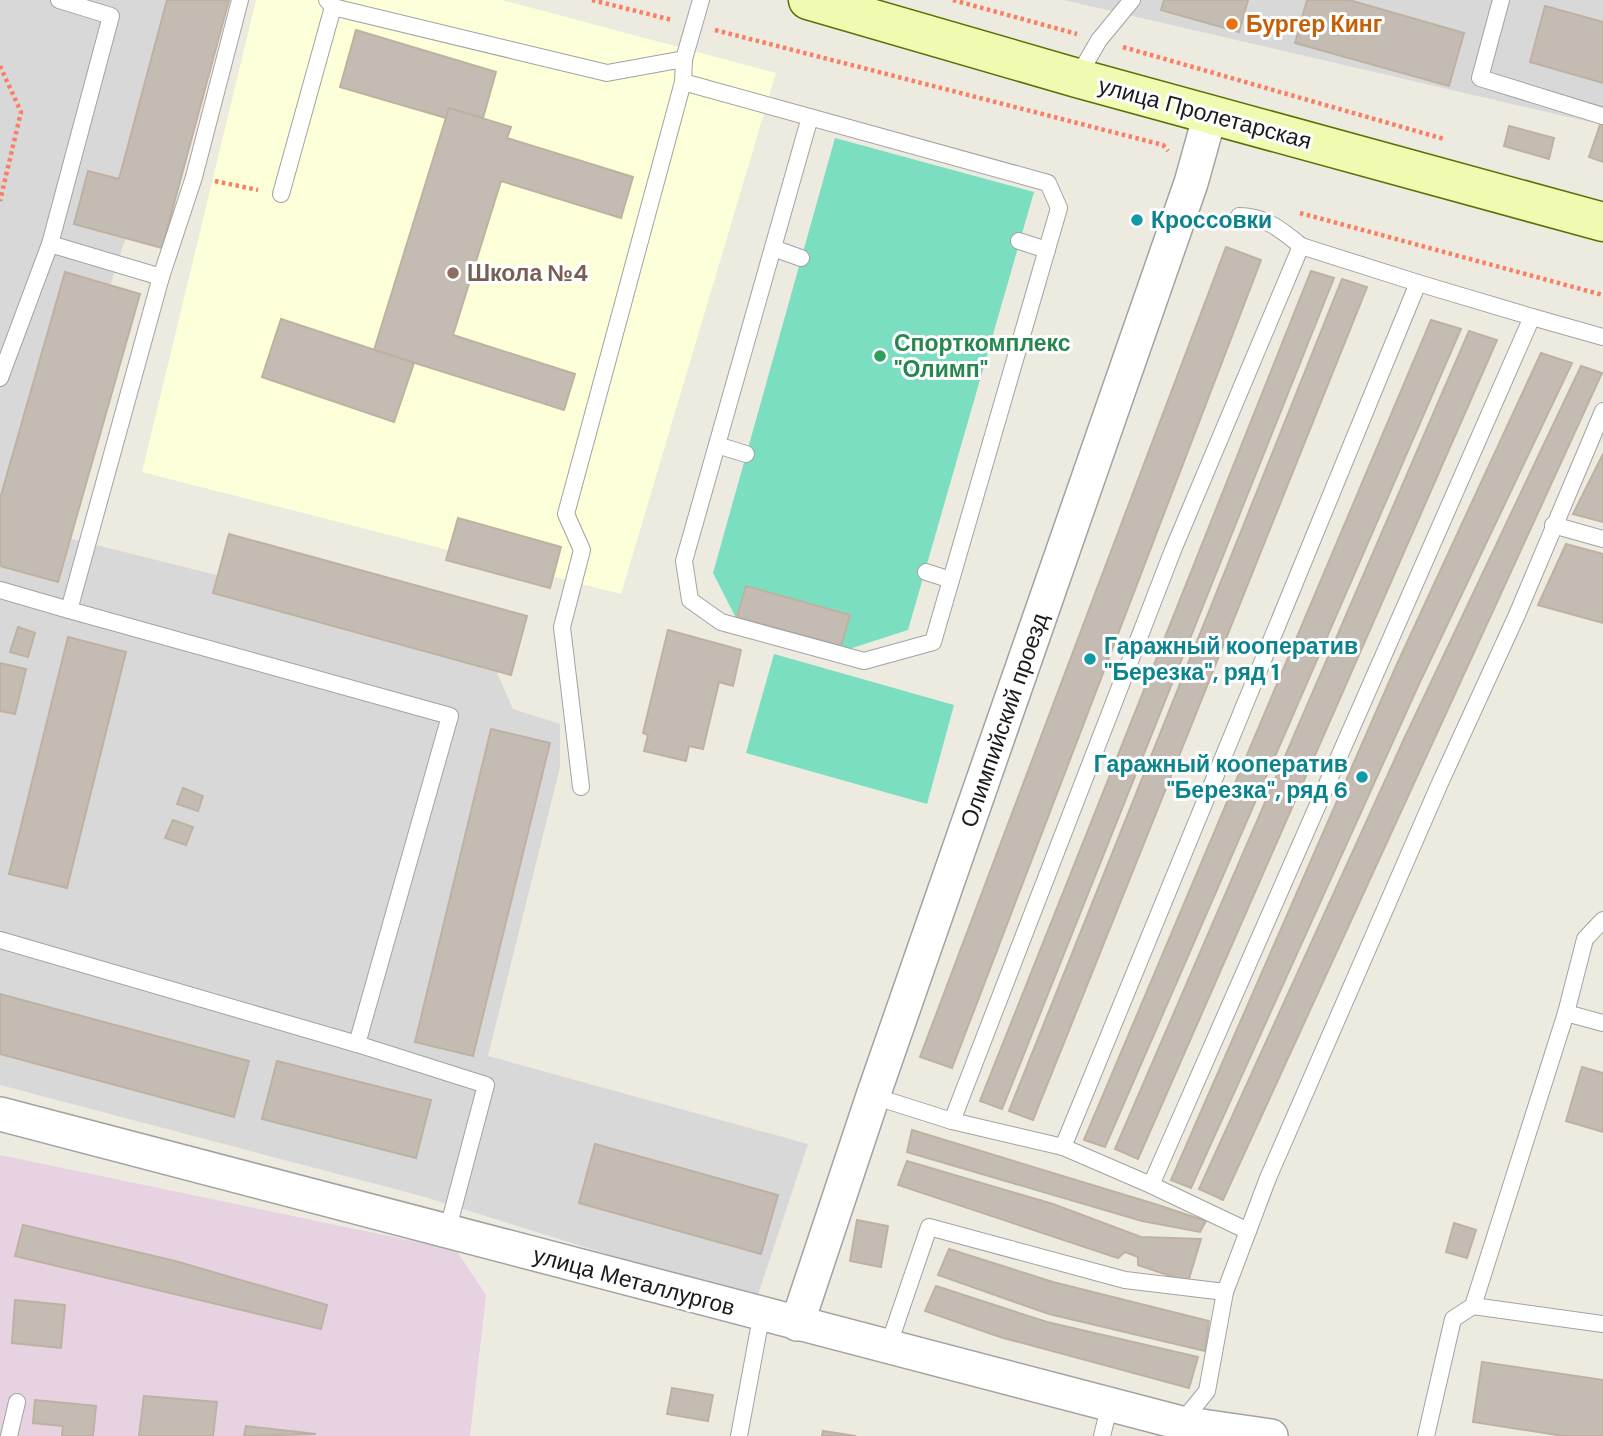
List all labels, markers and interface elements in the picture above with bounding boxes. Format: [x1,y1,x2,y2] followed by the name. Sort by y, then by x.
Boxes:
[1246,9,1382,39] place label: Бургер Кинг
[1224,16,1240,32] marker: Бургер Кинг
[1095,70,1315,156] street label: улица Пролетарская
[1151,205,1272,235] place label: Кроссовки
[1129,212,1145,228] marker: Кроссовки
[467,258,588,288] place label: Школа №4
[445,265,461,281] marker: Школа №4
[894,328,1071,384] place label: Спорткомплекс "Олимп"
[872,348,888,364] marker: Спорткомплекс "Олимп"
[953,608,1055,831] street label: Олимпийский проезд
[1104,631,1358,687] place label: Гаражный кооператив "Березка", ряд 1
[1082,651,1098,667] marker: Гаражный кооператив "Березка", ряд 1
[1094,749,1348,805] place label: Гаражный кооператив "Березка", ряд 6
[1354,769,1370,785] marker: Гаражный кооператив "Березка", ряд 6
[530,1240,738,1322] street label: улица Металлургов

